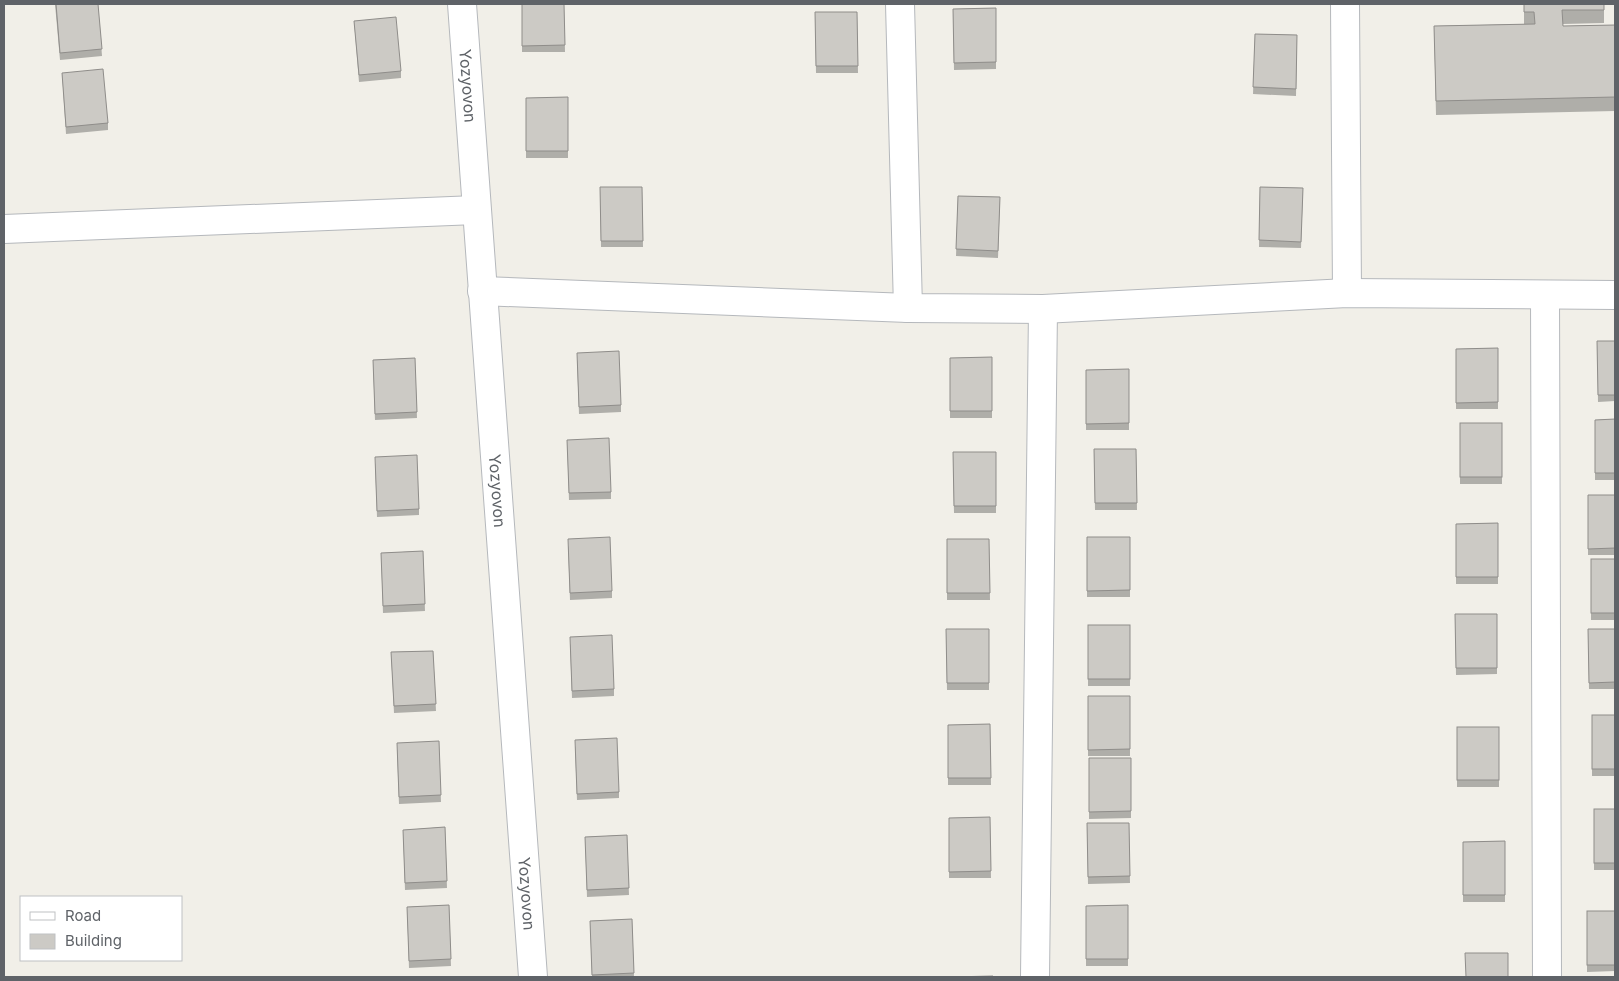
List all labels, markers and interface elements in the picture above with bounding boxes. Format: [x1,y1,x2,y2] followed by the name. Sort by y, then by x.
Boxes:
[455,48,481,123] street label: Yozyovon
[485,453,510,528] street label: Yozyovon
[514,856,540,931] street label: Yozyovon
[20,896,182,961] legend
[65,906,101,925] text: Road
[65,931,122,950] text: Building

